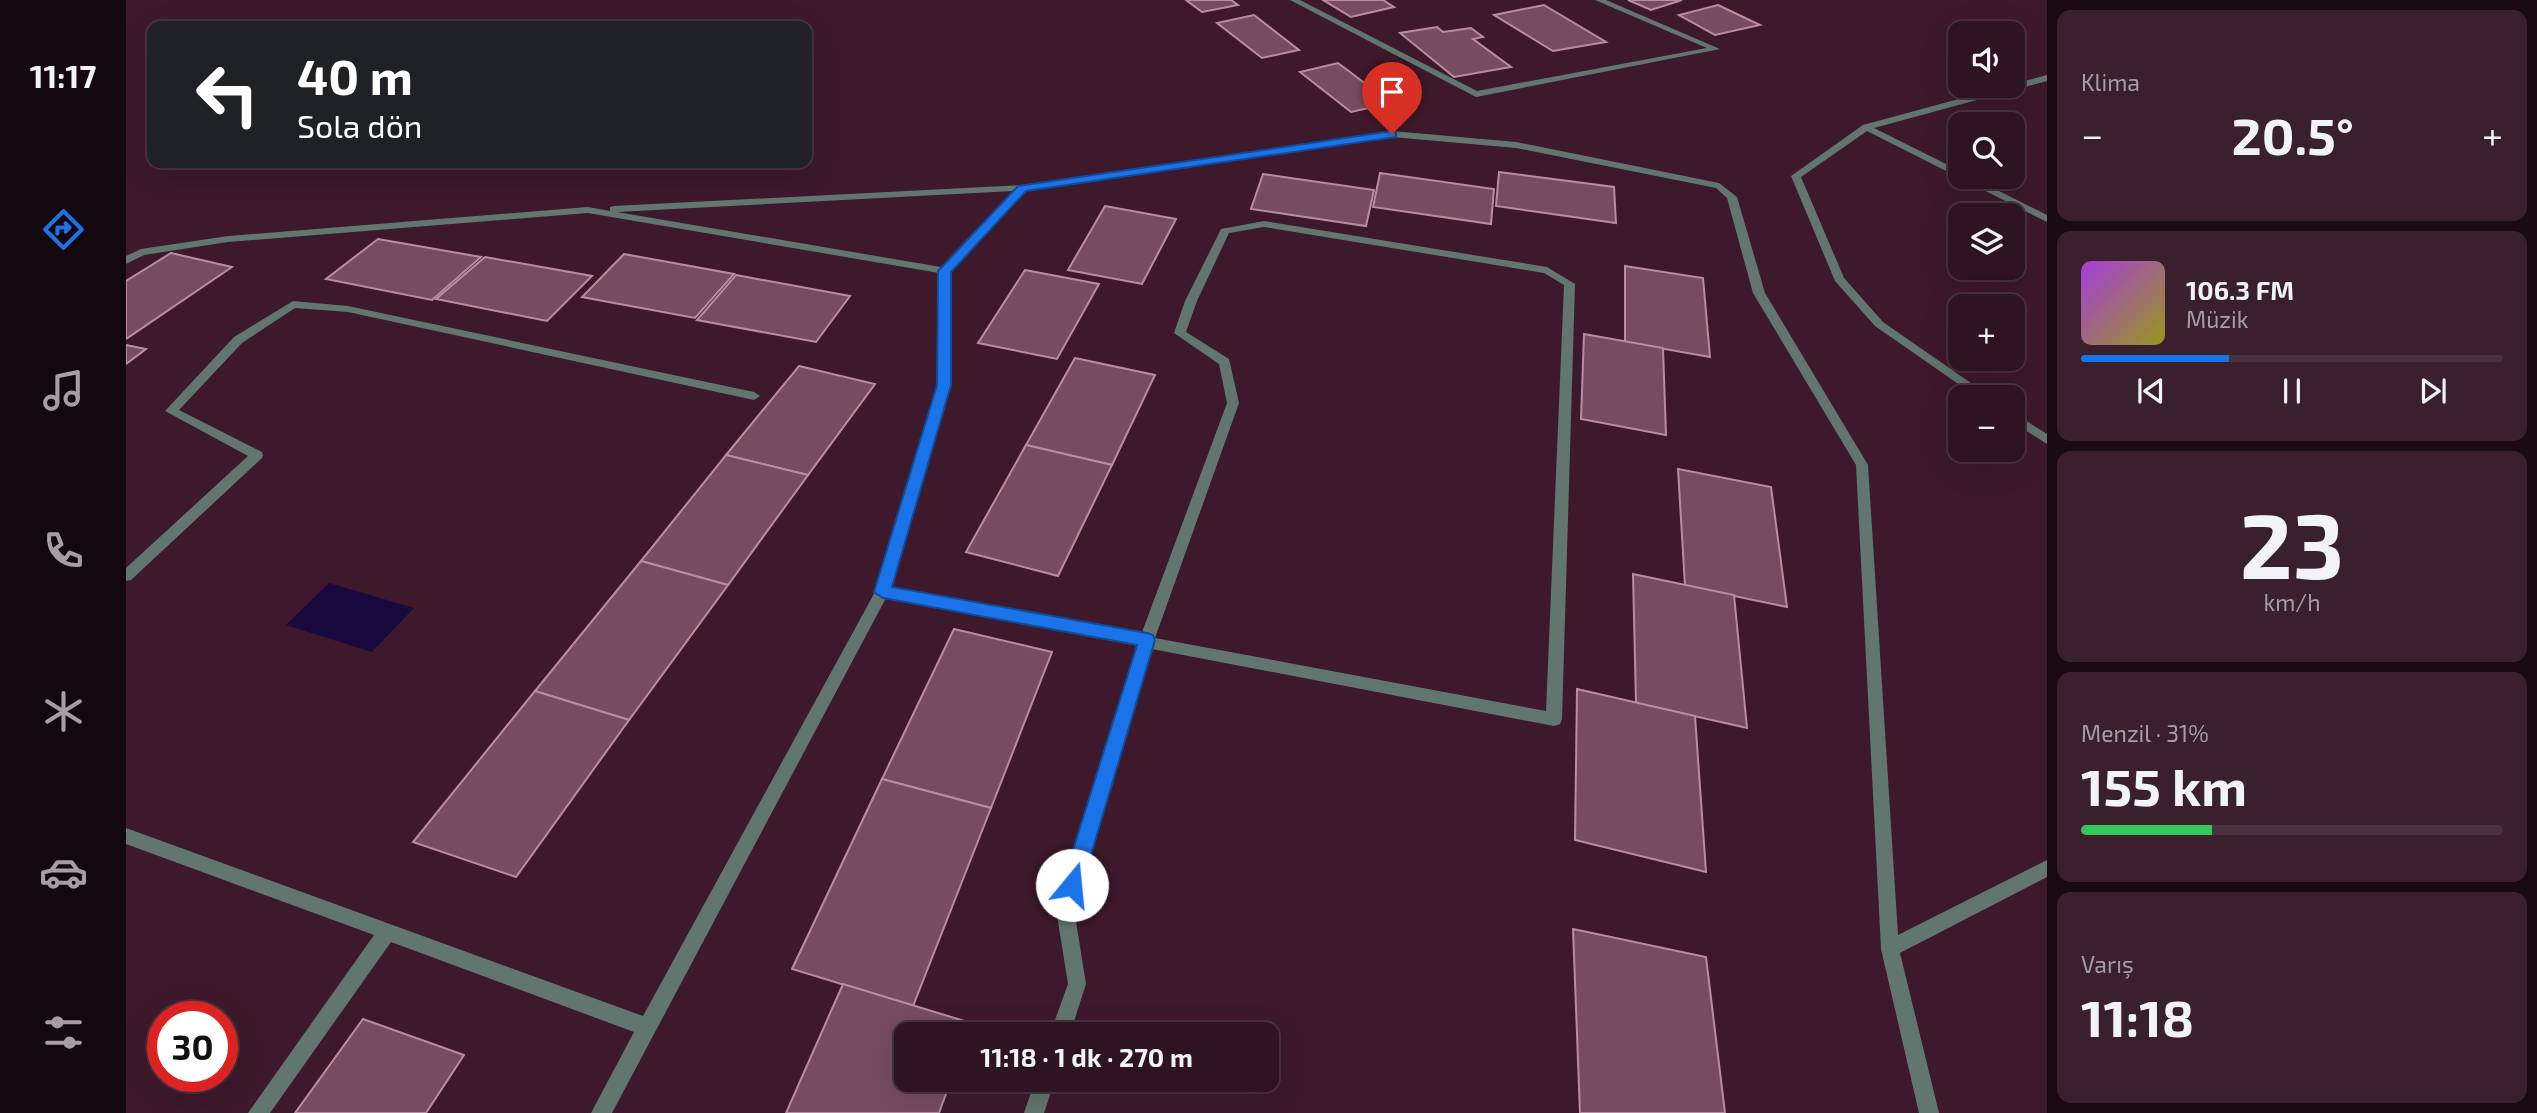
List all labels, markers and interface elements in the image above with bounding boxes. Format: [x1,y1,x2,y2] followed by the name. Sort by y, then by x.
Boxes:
[1948,21,2025,462] map controls
[1948,21,2025,98] button: sound
[297,46,413,105] text: 40 m
[182,49,273,140] icon: left
[30,56,96,94] text: 11:17
[1362,62,1422,134] pin
[2081,68,2140,96] text: Klima
[1373,73,1411,111] icon: arrive
[2231,103,2354,165] text: 20.5°
[297,106,422,144] text: Sola dön
[2081,111,2103,157] text: −
[2482,111,2503,157] text: +
[1948,112,2025,189] button: search
[1948,203,2025,280] button: layers
[39,205,88,254] icon: directions
[2186,274,2294,305] text: 106.3 FM
[1948,294,2025,371] button: +
[2186,305,2248,333] text: Müzik
[39,366,88,415] icon: music
[2132,372,2170,410] icon: previous
[2273,372,2311,410] icon: pause
[2414,372,2452,410] icon: next
[1948,385,2025,462] button: −
[2240,488,2344,597] text: 23
[39,526,88,575] icon: phone
[2263,588,2321,616] text: km/h
[39,687,88,736] icon: climate
[2081,719,2209,747] text: Menzil · 31%
[2081,754,2247,816] text: 155 km
[39,848,88,897] icon: car
[1035,848,1109,922] position arrow
[2081,950,2134,978] text: Varış
[2081,985,2194,1047] text: 11:18
[147,1001,238,1092] speed limit sign: 30
[39,1008,88,1057] icon: filters
[980,1041,1193,1072] text: 11:18 · 1 dk · 270 m

